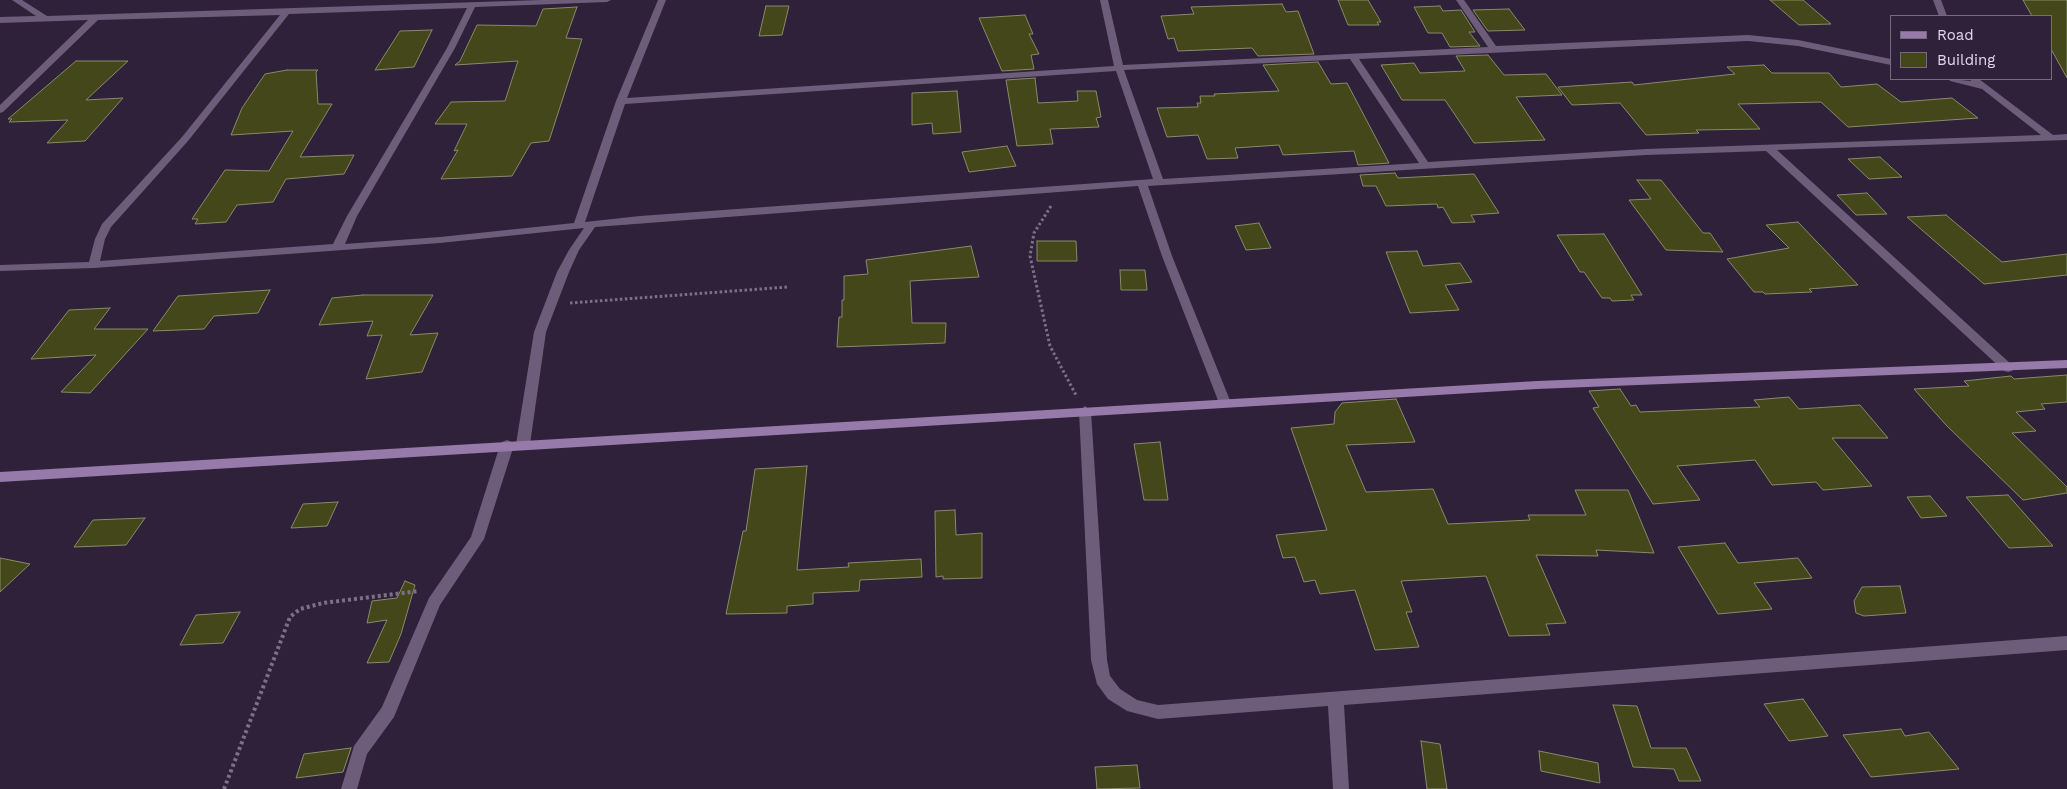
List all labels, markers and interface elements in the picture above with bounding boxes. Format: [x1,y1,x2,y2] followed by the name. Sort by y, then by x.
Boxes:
[1890,15,2052,80] legend
[1937,26,1974,44] text: Road
[1937,51,1995,69] text: Building

